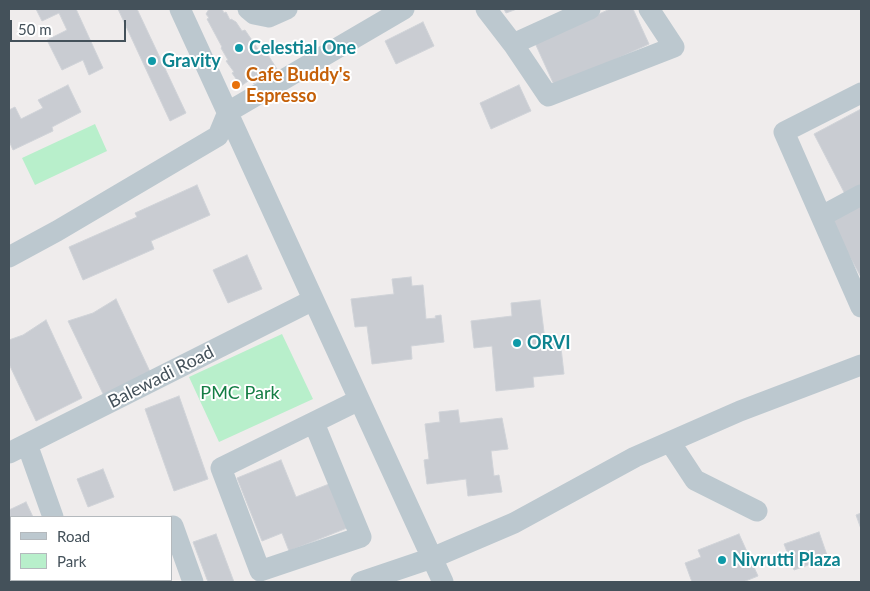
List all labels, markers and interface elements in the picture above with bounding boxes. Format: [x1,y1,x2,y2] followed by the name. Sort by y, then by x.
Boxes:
[12,10,129,42] scale bar
[18,20,52,38] text: 50 m
[249,37,356,59] place label: Celestial One
[233,42,245,54] marker: Celestial One
[162,50,221,72] place label: Gravity
[146,55,158,67] marker: Gravity
[246,64,350,106] place label: Cafe Buddy's Espresso
[230,79,242,91] marker: Cafe Buddy's Espresso
[527,332,571,354] place label: ORVI
[511,337,523,349] marker: ORVI
[104,341,218,413] street label: Balewadi Road
[200,382,280,404] park label: PMC Park
[10,516,172,581] legend
[57,527,90,545] text: Road
[732,549,841,571] place label: Nivrutti Plaza
[57,552,86,570] text: Park
[716,554,728,566] marker: Nivrutti Plaza

